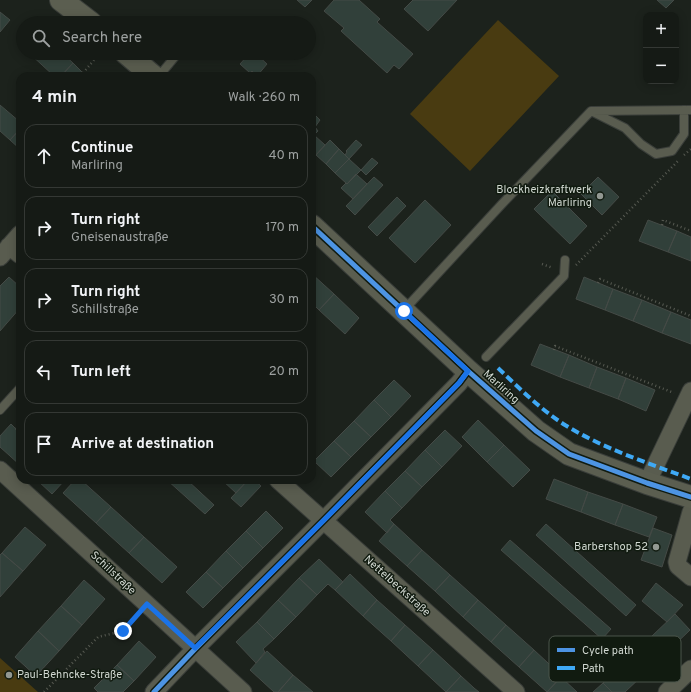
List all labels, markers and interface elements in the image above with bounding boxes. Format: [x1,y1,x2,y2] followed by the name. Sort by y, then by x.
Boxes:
[643,12,679,84] map controls
[643,12,679,48] button: +
[16,16,316,60] search box
[30,27,52,49] icon: search
[62,29,142,48] text: Search here
[643,48,679,84] button: −
[32,87,77,109] text: 4 min
[228,90,300,106] text: Walk · 260 m
[71,139,133,158] text: Continue
[33,145,55,167] icon: ahead
[269,148,299,164] text: 40 m
[71,158,123,174] text: Marliring
[496,183,592,210] place label: Blockheizkraftwerk Marliring
[595,191,605,201] marker: Blockheizkraftwerk Marliring
[71,211,140,230] text: Turn right
[33,217,55,239] icon: right
[265,220,299,236] text: 170 m
[71,230,169,246] text: Gneisenaustraße
[71,283,140,302] text: Turn right
[33,289,55,311] icon: right
[269,292,299,308] text: 30 m
[71,302,139,318] text: Schillstraße
[395,302,413,320] route start
[33,361,55,383] icon: left
[71,363,131,382] text: Turn left
[269,364,299,380] text: 20 m
[480,367,522,407] street label: Marliring
[33,433,55,455] icon: arrive
[71,435,214,454] text: Arrive at destination
[574,540,648,554] place label: Barbershop 52
[651,542,661,552] marker: Barbershop 52
[87,548,139,598] street label: Schillstraße
[361,552,433,620] street label: Nettelbeckstraße
[114,622,132,640] route end
[549,636,681,682] legend
[582,644,634,658] text: Cycle path
[582,662,604,676] text: Path
[17,668,122,682] place label: Paul-Behncke-Straße
[4,670,14,680] marker: Paul-Behncke-Straße

